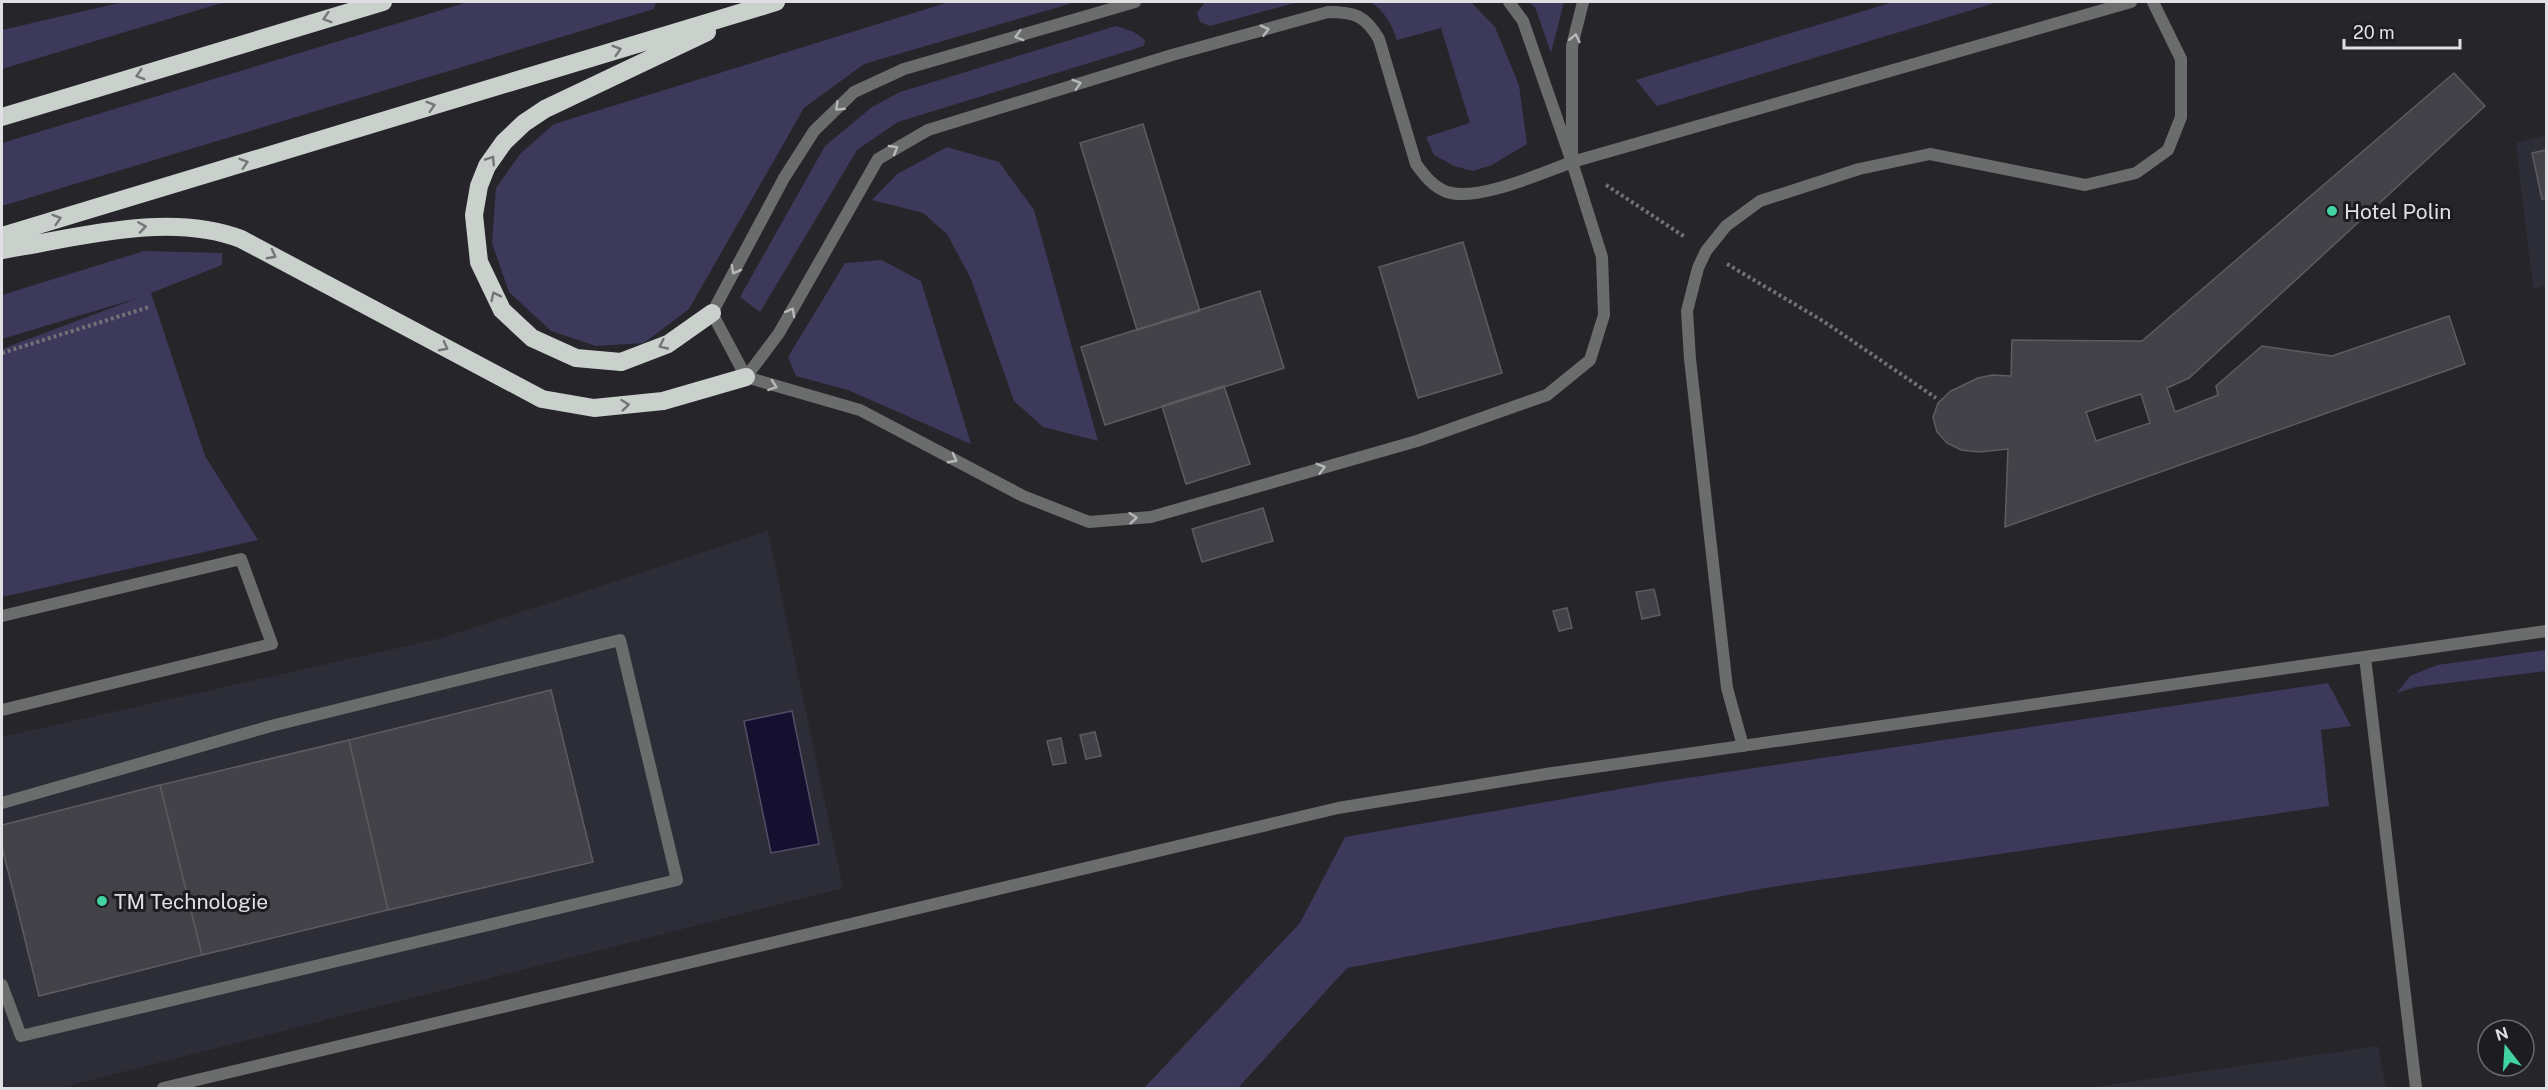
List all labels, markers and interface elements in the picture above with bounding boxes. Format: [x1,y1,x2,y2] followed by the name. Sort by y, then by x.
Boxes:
[322,11,333,23] one-way arrow
[2344,12,2460,50] scale bar
[2353,22,2395,43] text: 20 m
[1259,25,1270,37] one-way arrow
[1014,29,1024,41] one-way arrow
[1567,33,1580,43] one-way arrow
[611,45,622,57] one-way arrow
[135,68,146,80] one-way arrow
[1071,79,1082,91] one-way arrow
[836,99,847,110] one-way arrow
[425,101,436,113] one-way arrow
[888,145,899,156] one-way arrow
[484,155,495,166] one-way arrow
[238,157,249,170] one-way arrow
[2344,199,2451,224] place label: Hotel Polin
[2325,204,2339,218] marker: Hotel Polin
[52,214,62,226] one-way arrow
[138,222,147,234] one-way arrow
[266,248,276,259] one-way arrow
[731,264,742,274] one-way arrow
[491,292,503,303] one-way arrow
[784,308,796,318] one-way arrow
[658,337,669,349] one-way arrow
[438,340,449,351] one-way arrow
[767,379,778,391] one-way arrow
[621,399,630,412] one-way arrow
[946,452,957,463] one-way arrow
[1316,463,1326,475] one-way arrow
[1129,512,1138,525] one-way arrow
[114,889,268,914] place label: TM Technologie
[95,894,109,908] marker: TM Technologie
[2476,1018,2536,1078] north arrow
[2493,1023,2511,1045] text: N

